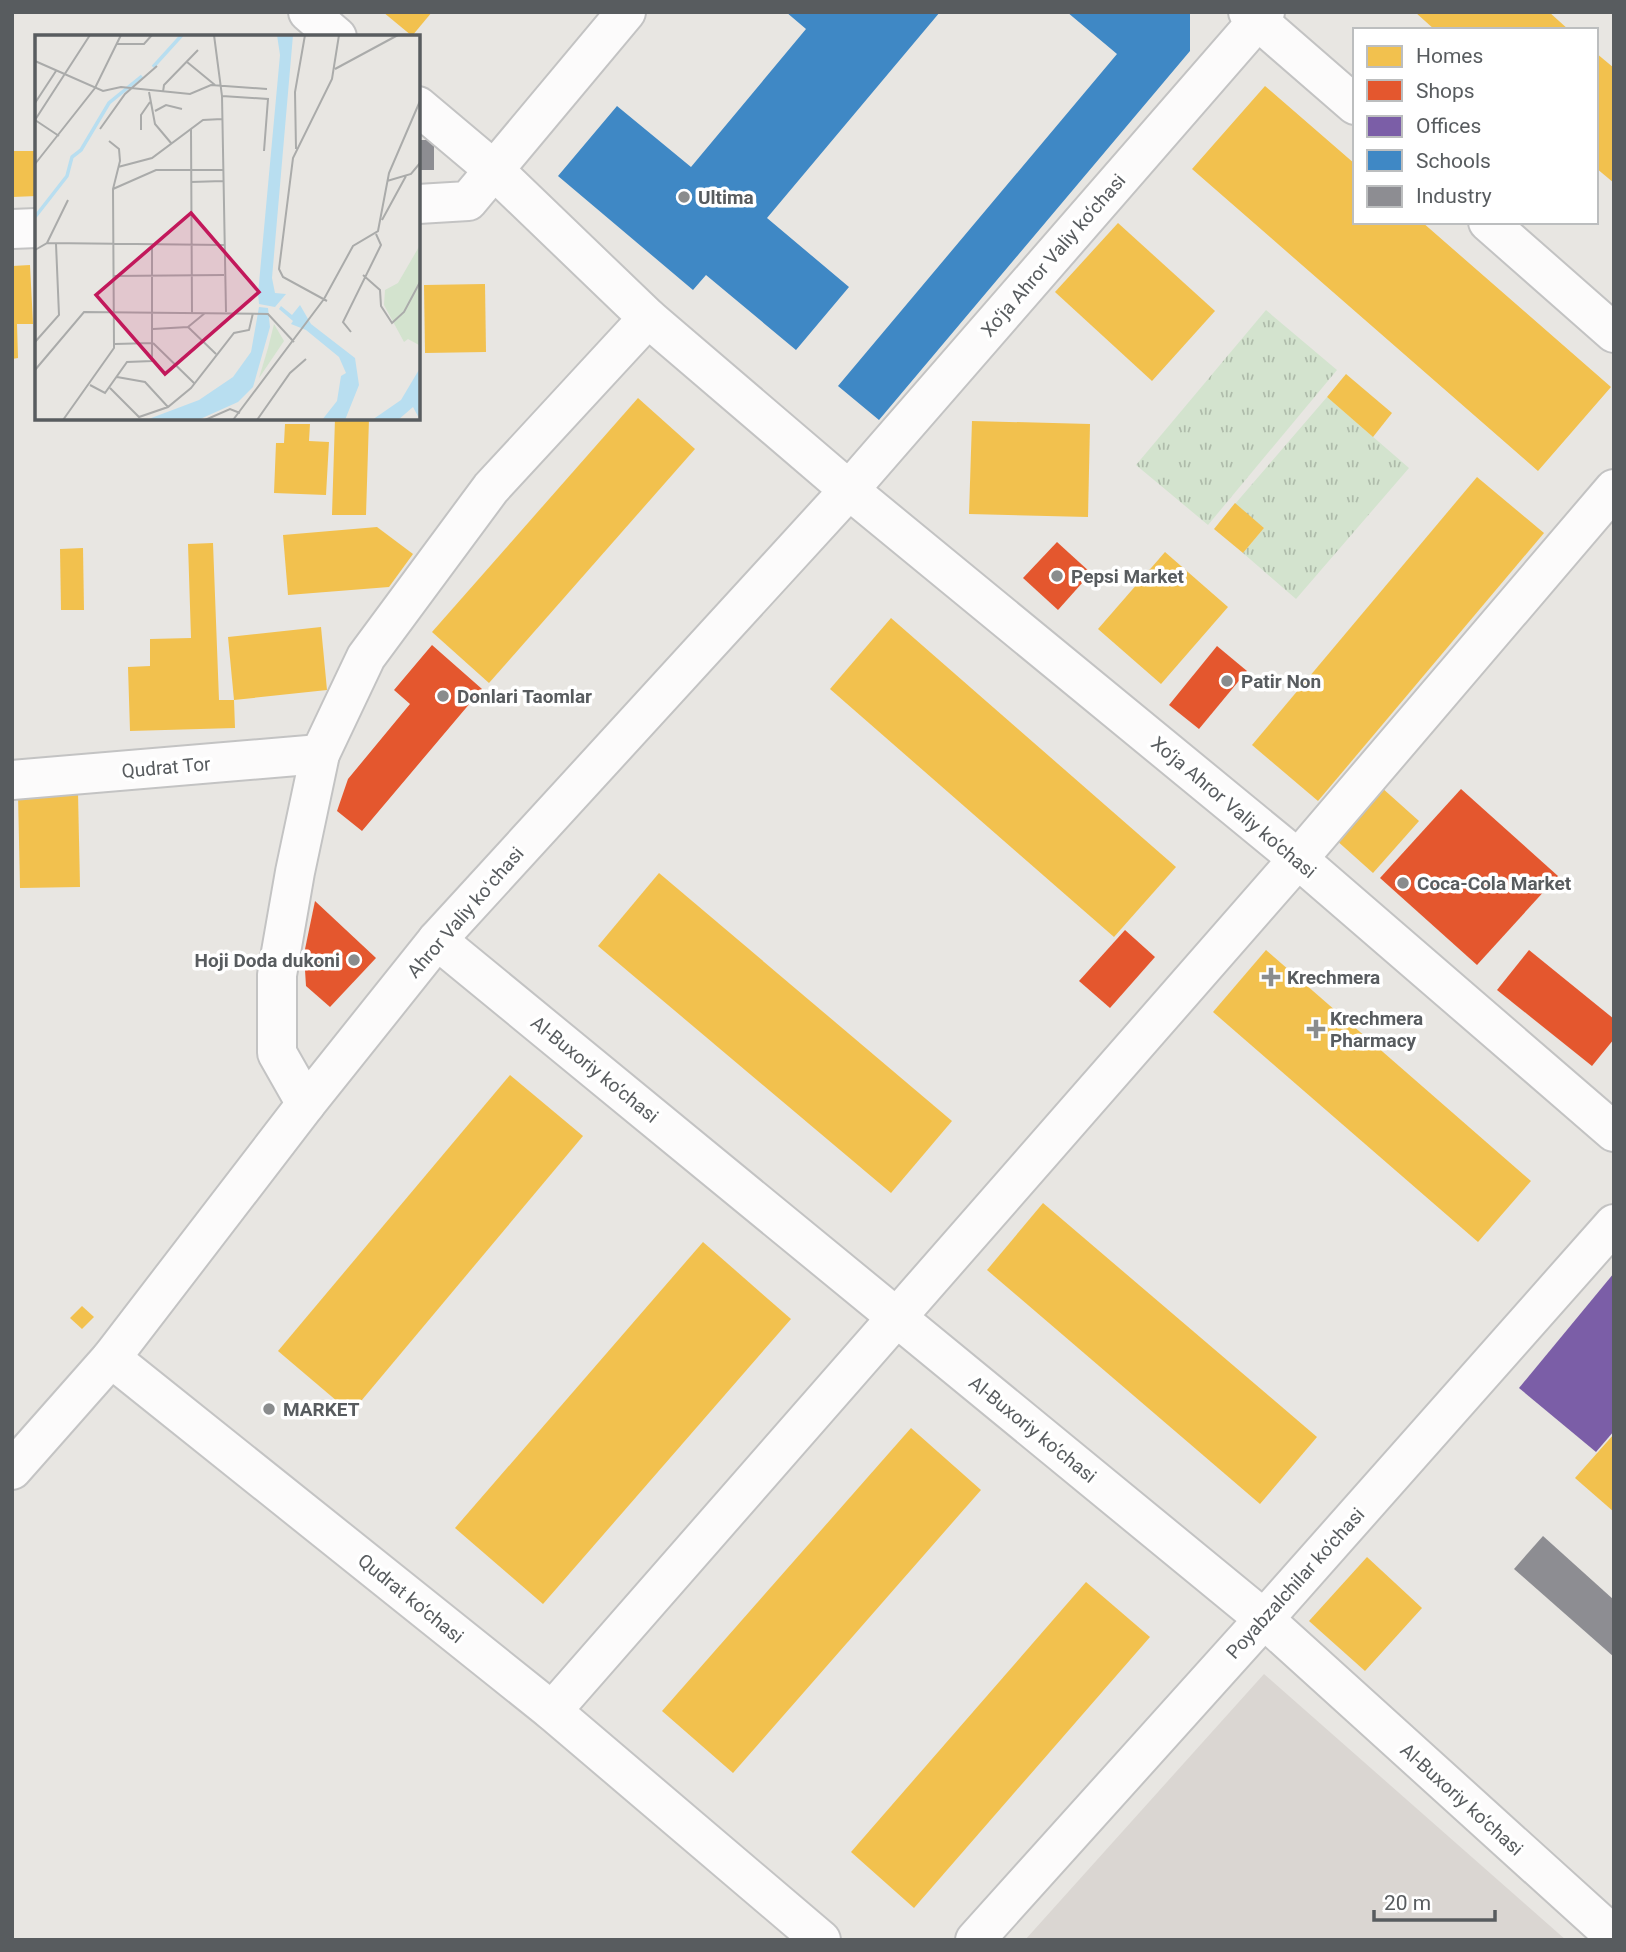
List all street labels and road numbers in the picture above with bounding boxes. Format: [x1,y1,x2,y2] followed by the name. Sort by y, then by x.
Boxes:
[976,169,1130,342] street label: Xo‘ja Ahror Valiy ko‘chasi
[1146,732,1321,883] street label: Xo‘ja Ahror Valiy ko‘chasi
[121,752,212,783] street label: Qudrat Tor
[402,842,528,982] street label: Ahror Valiy koʻchasi
[526,1011,663,1128] street label: Al-Buxoriy ko‘chasi
[964,1371,1101,1488] street label: Al-Buxoriy ko‘chasi
[1221,1503,1369,1664] street label: Poyabzalchilar ko‘chasi
[353,1549,468,1648] street label: Qudrat ko‘chasi
[1396,1738,1528,1860] street label: Al-Buxoriy ko‘chasi

